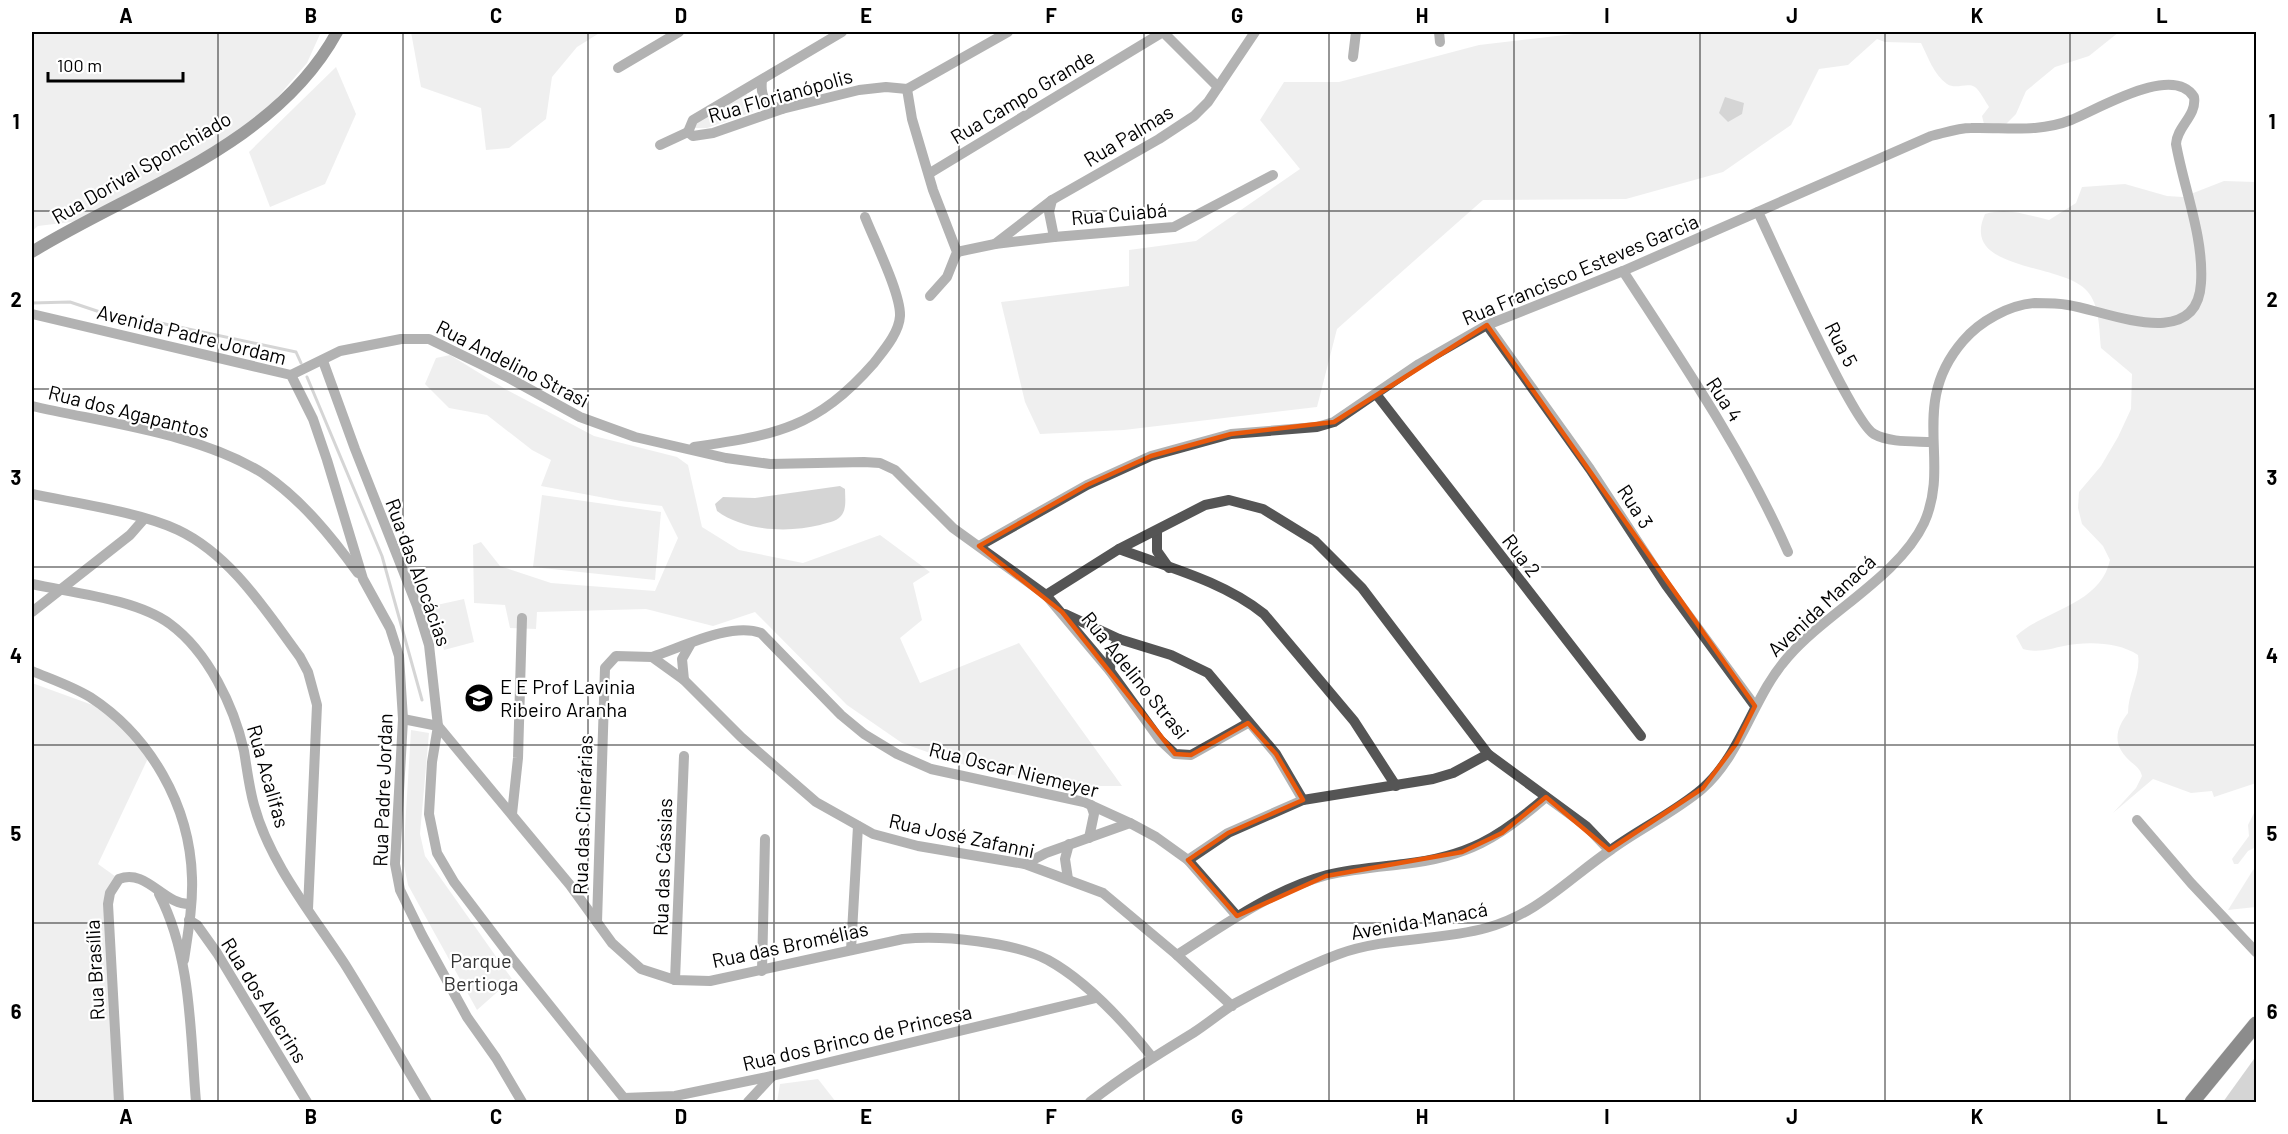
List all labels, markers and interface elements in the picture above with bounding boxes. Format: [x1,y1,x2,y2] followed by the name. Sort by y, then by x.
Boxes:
[119,3,133,27] text: A
[305,3,317,27] text: B
[490,3,502,27] text: C
[675,3,687,27] text: D
[860,3,872,27] text: E
[1045,3,1057,27] text: F
[1231,3,1243,27] text: G
[1416,3,1428,27] text: H
[1604,3,1610,27] text: I
[1786,3,1798,27] text: J
[1971,3,1984,27] text: K
[2156,3,2168,27] text: L
[946,44,1098,148] street label: Rua Campo Grande
[48,45,183,83] scale bar
[57,54,102,76] text: 100 m
[705,63,855,127] street label: Rua Florianópolis
[1079,99,1177,171] street label: Rua Palmas
[47,106,235,228] street label: Rua Dorival Sponchiado
[12,109,20,133] text: 1
[2268,109,2276,133] text: 1
[1070,197,1168,229] street label: Rua Cuiabá
[1458,208,1702,330] street label: Rua Francisco Esteves Garcia
[10,287,22,311] text: 2
[2266,287,2278,311] text: 2
[95,299,289,369] street label: Avenida Padre Jordam
[433,314,593,412] street label: Rua Andelino Strasi
[1821,317,1863,371] street label: Rua 5
[1702,372,1748,426] street label: Rua 4
[46,379,212,443] street label: Rua dos Agapantos
[11,465,21,489] text: 3
[2267,465,2277,489] text: 3
[1613,480,1659,532] street label: Rua 3
[381,495,457,649] street label: Rua das Alocácias
[1498,529,1546,581] street label: Rua 2
[1762,549,1880,661] street label: Avenida Manacá
[1077,606,1195,744] street label: Rua Adelino Strasi
[10,643,22,667] text: 4
[2266,643,2278,667] text: 4
[500,674,635,721] place label: E E Prof Lavinia Ribeiro Aranha
[463,682,495,714] school or university icon: E E Prof Lavinia Ribeiro Aranha
[367,713,397,867] street label: Rua Padre Jordan
[243,722,295,830] street label: Rua Acalifas
[567,735,597,895] street label: Rua das Cinerárias
[927,736,1101,802] street label: Rua Oscar Niemeyer
[648,798,676,936] street label: Rua das Cássias
[887,808,1037,862] street label: Rua José Zafanni
[11,821,22,845] text: 5
[2267,821,2278,845] text: 5
[1349,896,1489,944] street label: Avenida Manacá
[710,916,870,972] street label: Rua das Bromélias
[79,919,109,1021] street label: Rua Brasília
[217,933,313,1067] street label: Rua dos Alecrins
[444,948,518,995] park label: Parque Bertioga
[11,999,22,1023] text: 6
[740,999,974,1075] street label: Rua dos Brinco de Princesa
[2267,999,2278,1023] text: 6
[119,1104,133,1128] text: A
[305,1104,317,1128] text: B
[490,1104,502,1128] text: C
[675,1104,687,1128] text: D
[860,1104,872,1128] text: E
[1045,1104,1057,1128] text: F
[1231,1104,1243,1128] text: G
[1416,1104,1428,1128] text: H
[1604,1104,1610,1128] text: I
[1786,1104,1798,1128] text: J
[1971,1104,1984,1128] text: K
[2156,1104,2168,1128] text: L

